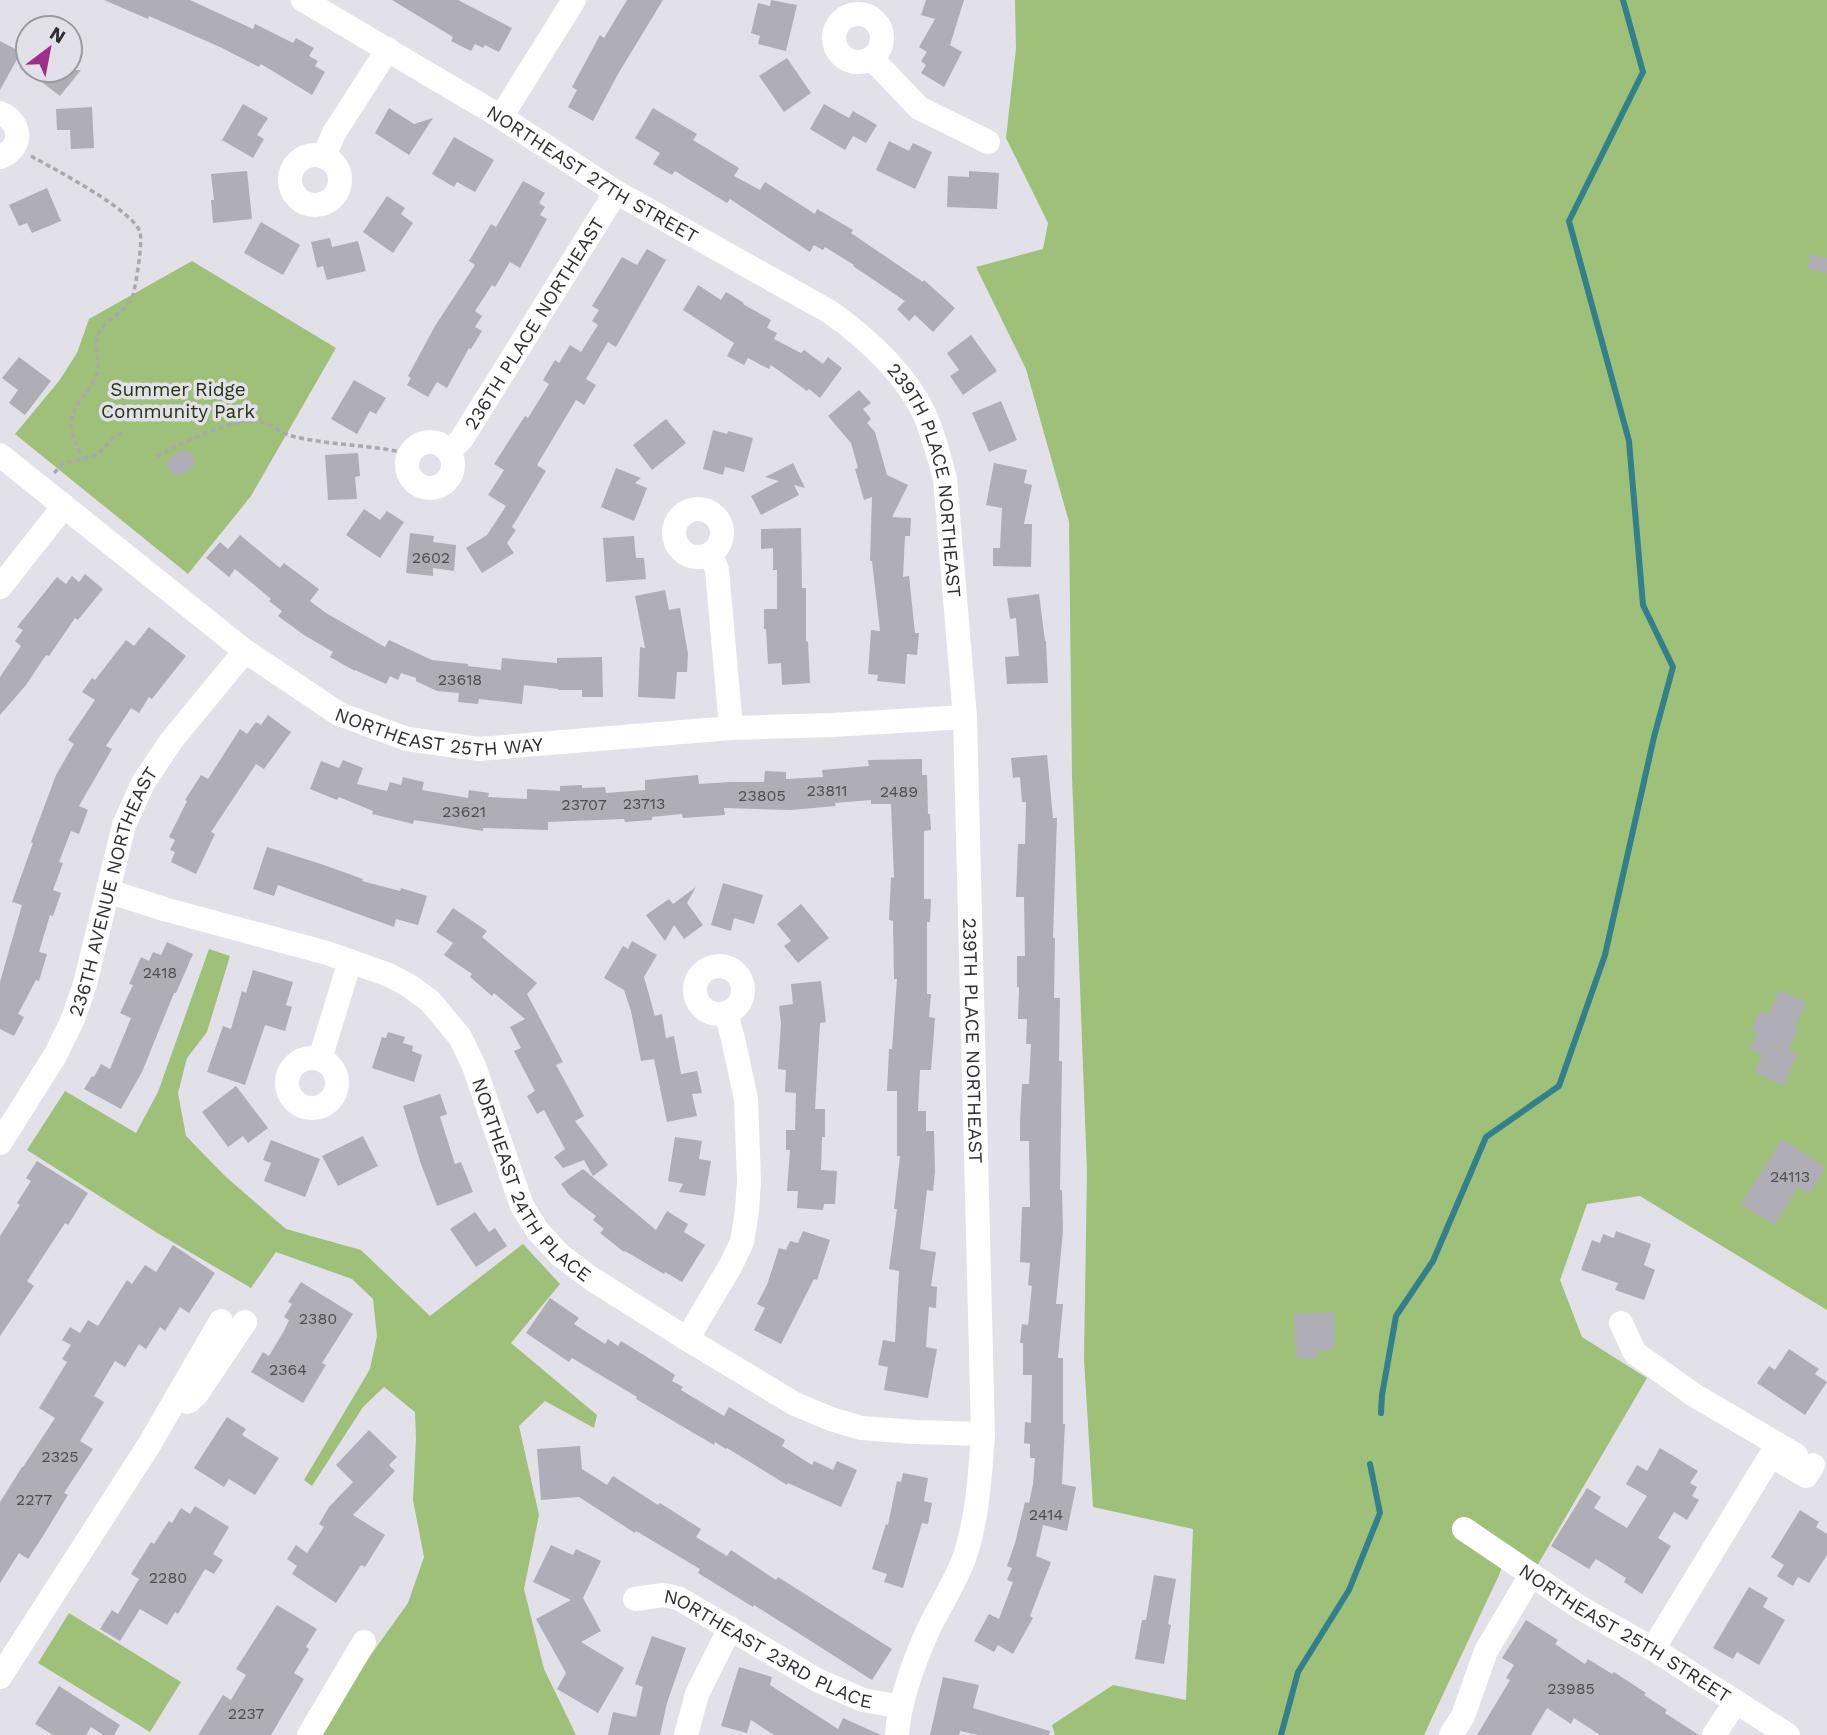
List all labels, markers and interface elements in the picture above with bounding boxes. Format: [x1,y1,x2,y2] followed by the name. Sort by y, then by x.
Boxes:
[14,14,84,84] north arrow
[46,22,70,48] text: N
[483,100,702,248] street label: NORTHEAST 27TH STREET
[460,213,609,434] street label: 236TH PLACE NORTHEAST
[882,358,966,598] street label: 239TH PLACE NORTHEAST
[101,378,255,423] park label: Summer Ridge Community Park
[412,548,450,567] house number: 2602
[438,670,482,689] house number: 23618
[332,703,544,762] street label: NORTHEAST 25TH WAY
[64,763,163,1019] street label: 236TH AVENUE NORTHEAST
[807,781,848,800] house number: 23811
[880,782,918,801] house number: 2489
[738,786,786,805] house number: 23805
[623,794,665,813] house number: 23713
[561,795,607,814] house number: 23707
[442,802,486,821] house number: 23621
[958,918,987,1164] street label: 239TH PLACE NORTHEAST
[143,963,177,982] house number: 2418
[467,1075,596,1286] street label: NORTHEAST 24TH PLACE
[1770,1167,1810,1186] house number: 24113
[299,1309,337,1328] house number: 2380
[269,1360,307,1379] house number: 2364
[41,1447,79,1466] house number: 2325
[16,1490,52,1509] house number: 2277
[1029,1505,1063,1524] house number: 2414
[1515,1559,1735,1708] street label: NORTHEAST 25TH STREET
[149,1568,187,1587] house number: 2280
[662,1584,874,1713] street label: NORTHEAST 23RD PLACE
[1547,1679,1595,1698] house number: 23985
[228,1704,264,1723] house number: 2237

